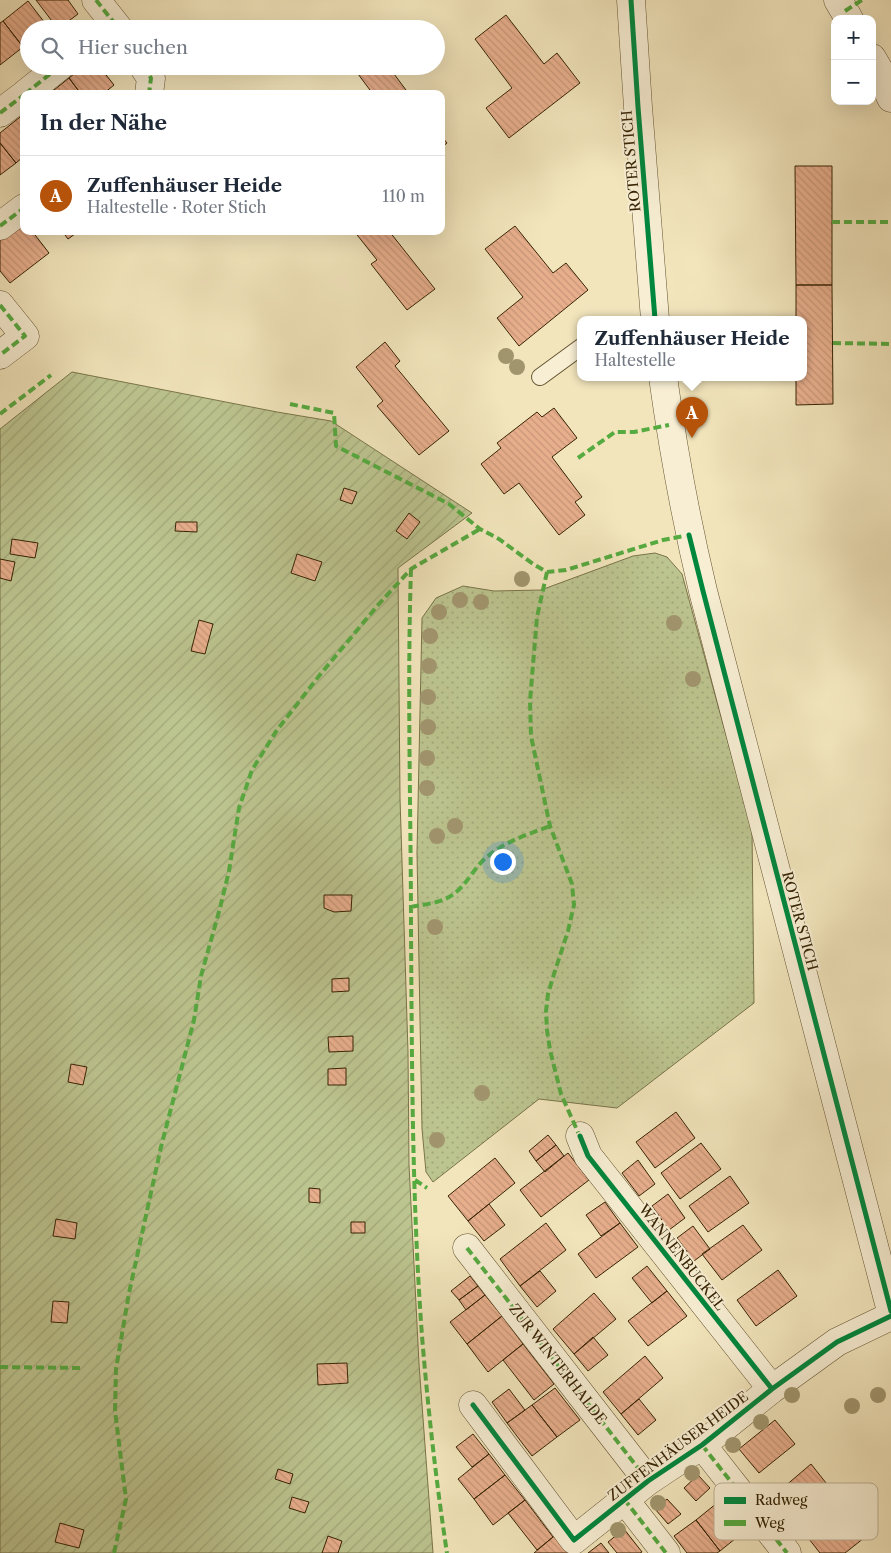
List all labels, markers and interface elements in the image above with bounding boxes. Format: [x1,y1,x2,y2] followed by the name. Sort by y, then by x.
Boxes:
[831,15,876,105] map controls
[831,15,876,60] button: +
[20,20,445,75] search box
[38,34,66,62] icon: search
[78,36,188,59] text: Hier suchen
[831,60,876,105] button: −
[618,109,644,213] street label: ROTER STICH
[40,110,167,135] text: In der Nähe
[87,174,282,197] text: Zuffenhäuser Heide
[50,186,62,206] text: A
[382,186,425,206] text: 110 m
[87,197,267,217] text: Haltestelle · Roter Stich
[577,316,807,381] popup
[594,327,790,350] text: Zuffenhäuser Heide
[594,350,676,370] text: Haltestelle
[676,397,708,438] pin: A
[490,849,516,875] your location
[778,869,822,973] street label: ROTER STICH
[634,1200,729,1314] street label: WANNENBUCKEL
[505,1300,611,1428] street label: ZUR WINTERHALDE
[604,1387,752,1505] street label: ZUFFENHÄUSER HEIDE
[714,1483,878,1540] legend
[755,1491,808,1509] text: Radweg
[754,1514,785,1532] text: Weg

